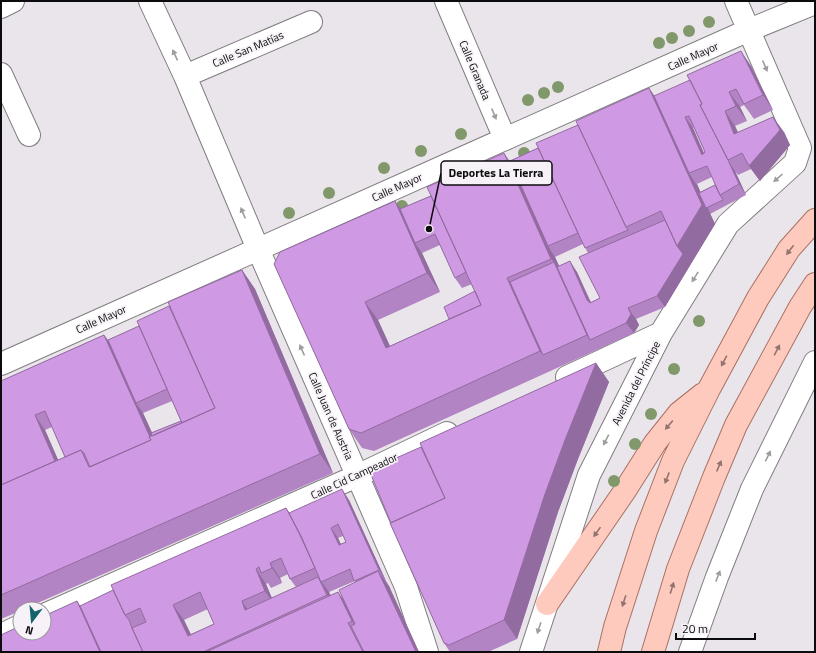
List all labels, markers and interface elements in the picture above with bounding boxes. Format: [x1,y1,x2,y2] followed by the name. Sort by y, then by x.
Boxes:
[210,27,286,71] street label: Calle San Matías
[455,38,495,103] street label: Calle Granada
[665,38,721,74] street label: Calle Mayor
[172,49,178,61] one-way arrow
[762,61,768,72] one-way arrow
[491,109,497,120] one-way arrow
[441,161,552,185] callout: Deportes La Tierra
[449,163,543,182] text: Deportes La Tierra
[369,169,425,205] street label: Calle Mayor
[773,174,783,183] one-way arrow
[240,208,246,219] one-way arrow
[786,244,794,255] one-way arrow
[692,271,699,283] one-way arrow
[73,301,129,337] street label: Calle Mayor
[608,338,664,428] street label: Avenida del Príncipe
[299,344,305,356] one-way arrow
[773,344,780,356] one-way arrow
[720,355,727,367] one-way arrow
[305,370,358,463] street label: Calle Juan de Austria
[665,419,674,430] one-way arrow
[603,435,610,446] one-way arrow
[308,449,400,503] street label: Calle Cid Campeador
[765,450,771,462] one-way arrow
[716,460,722,472] one-way arrow
[663,473,669,485] one-way arrow
[593,526,600,538] one-way arrow
[715,569,721,581] one-way arrow
[669,582,675,594] one-way arrow
[620,595,626,607] one-way arrow
[12,601,52,641] north arrow
[676,615,755,641] scale bar
[682,619,708,638] text: 20 m
[23,622,35,639] text: N
[536,623,542,635] one-way arrow

